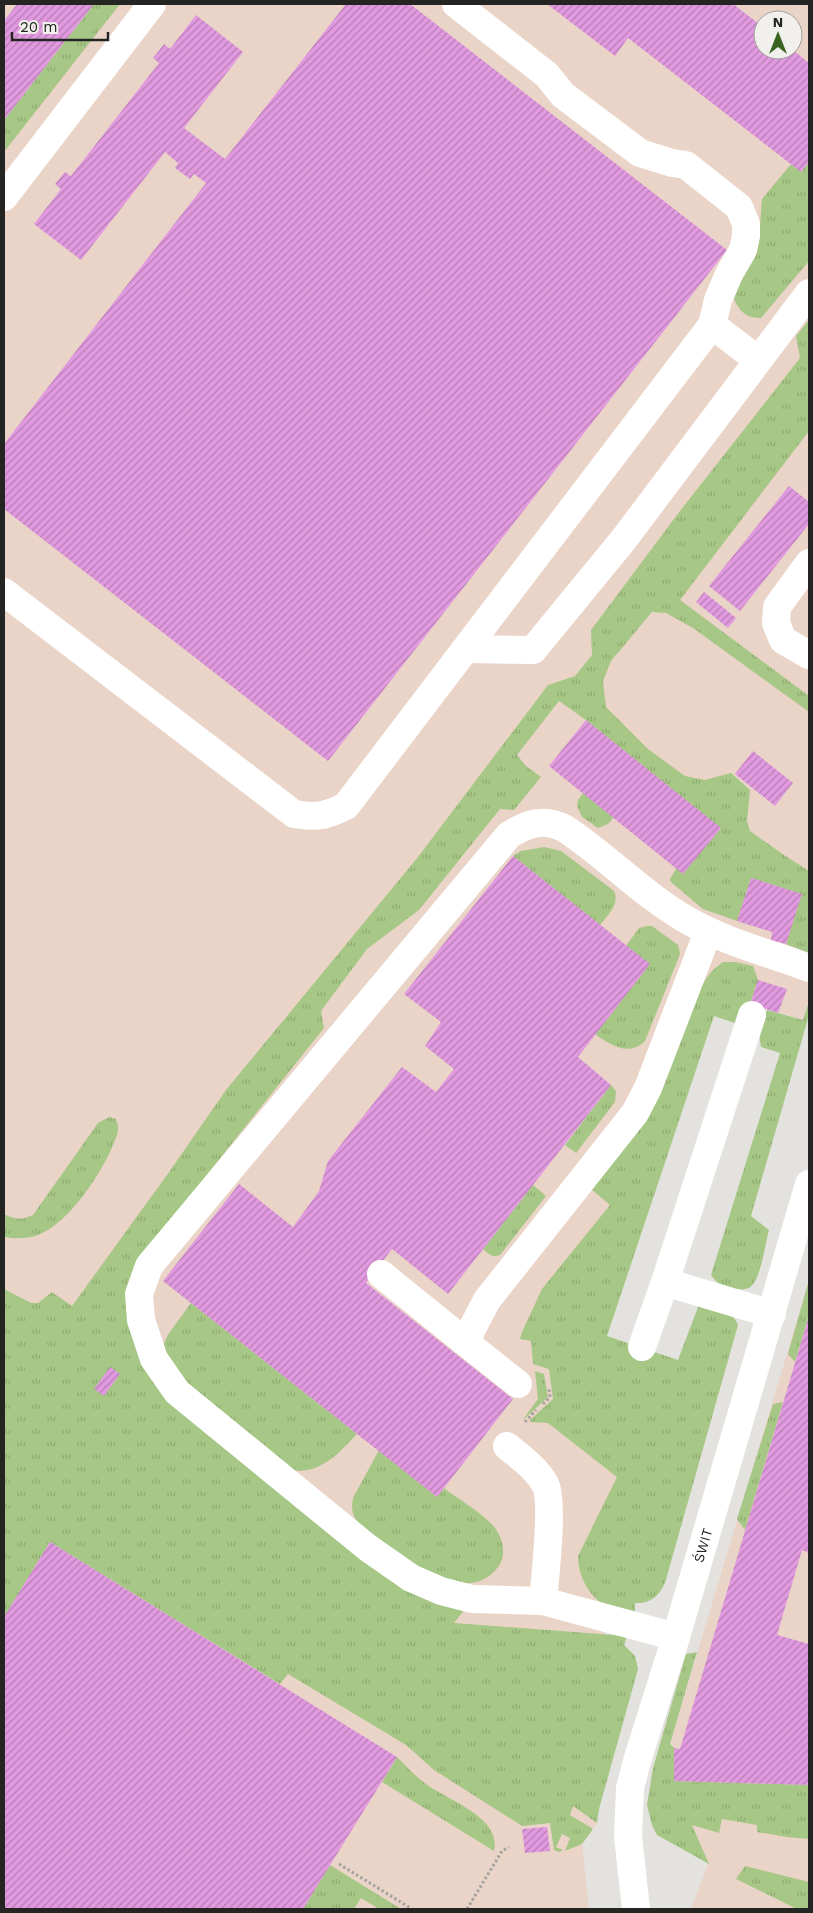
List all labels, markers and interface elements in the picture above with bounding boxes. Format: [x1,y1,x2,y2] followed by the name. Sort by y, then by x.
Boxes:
[12,10,109,42] scale bar
[753,10,803,60] north arrow
[773,14,783,30] text: N
[20,18,58,36] text: 20 m
[690,1526,716,1564] street label: ŚWIT

